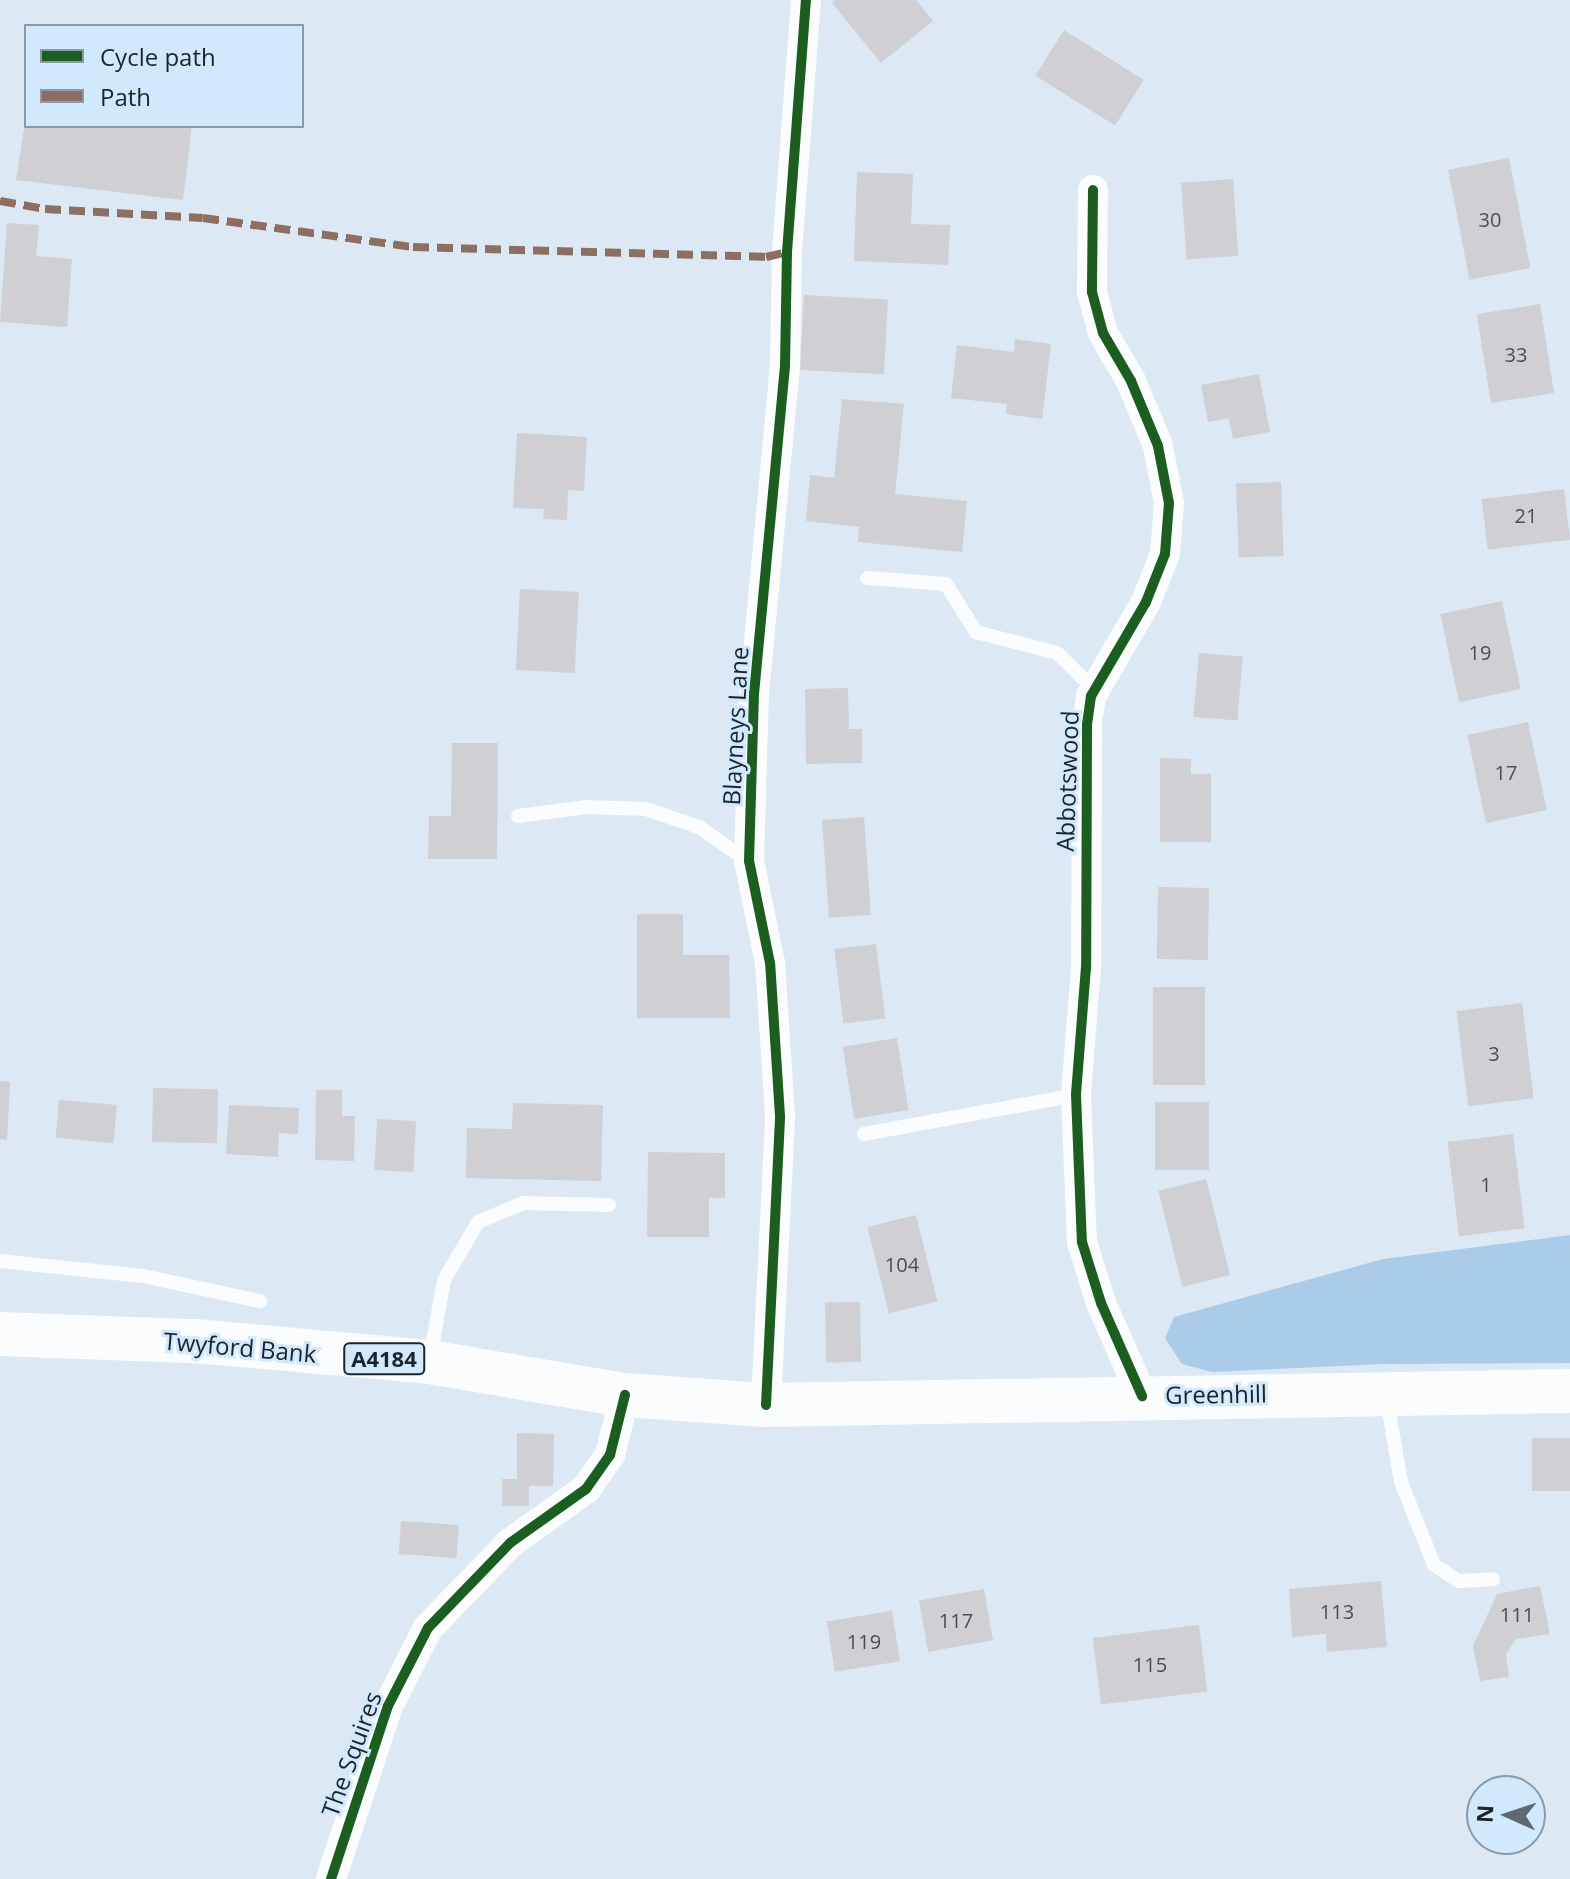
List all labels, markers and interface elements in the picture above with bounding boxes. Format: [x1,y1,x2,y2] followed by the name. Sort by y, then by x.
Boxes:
[24,24,304,128] legend
[100,40,216,73] text: Cycle path
[100,80,151,113] text: Path
[1479,207,1501,231] house number: 30
[1505,342,1527,366] house number: 33
[1515,503,1537,527] house number: 21
[1469,640,1491,664] house number: 19
[716,646,754,806] street label: Blayneys Lane
[1050,710,1084,852] street label: Abbotswood
[1495,760,1517,784] house number: 17
[1488,1041,1500,1065] house number: 3
[1480,1172,1492,1196] house number: 1
[885,1252,919,1276] house number: 104
[162,1326,318,1368] street label: Twyford Bank
[342,1341,426,1377] road number: A4184
[1165,1379,1267,1409] street label: Greenhill
[1320,1599,1354,1623] house number: 113
[1500,1602,1534,1626] house number: 111
[939,1608,973,1632] house number: 117
[847,1629,881,1653] house number: 119
[1133,1652,1167,1676] house number: 115
[315,1688,387,1820] street label: The Squires
[1466,1775,1546,1855] north arrow
[1469,1804,1499,1824] text: N

